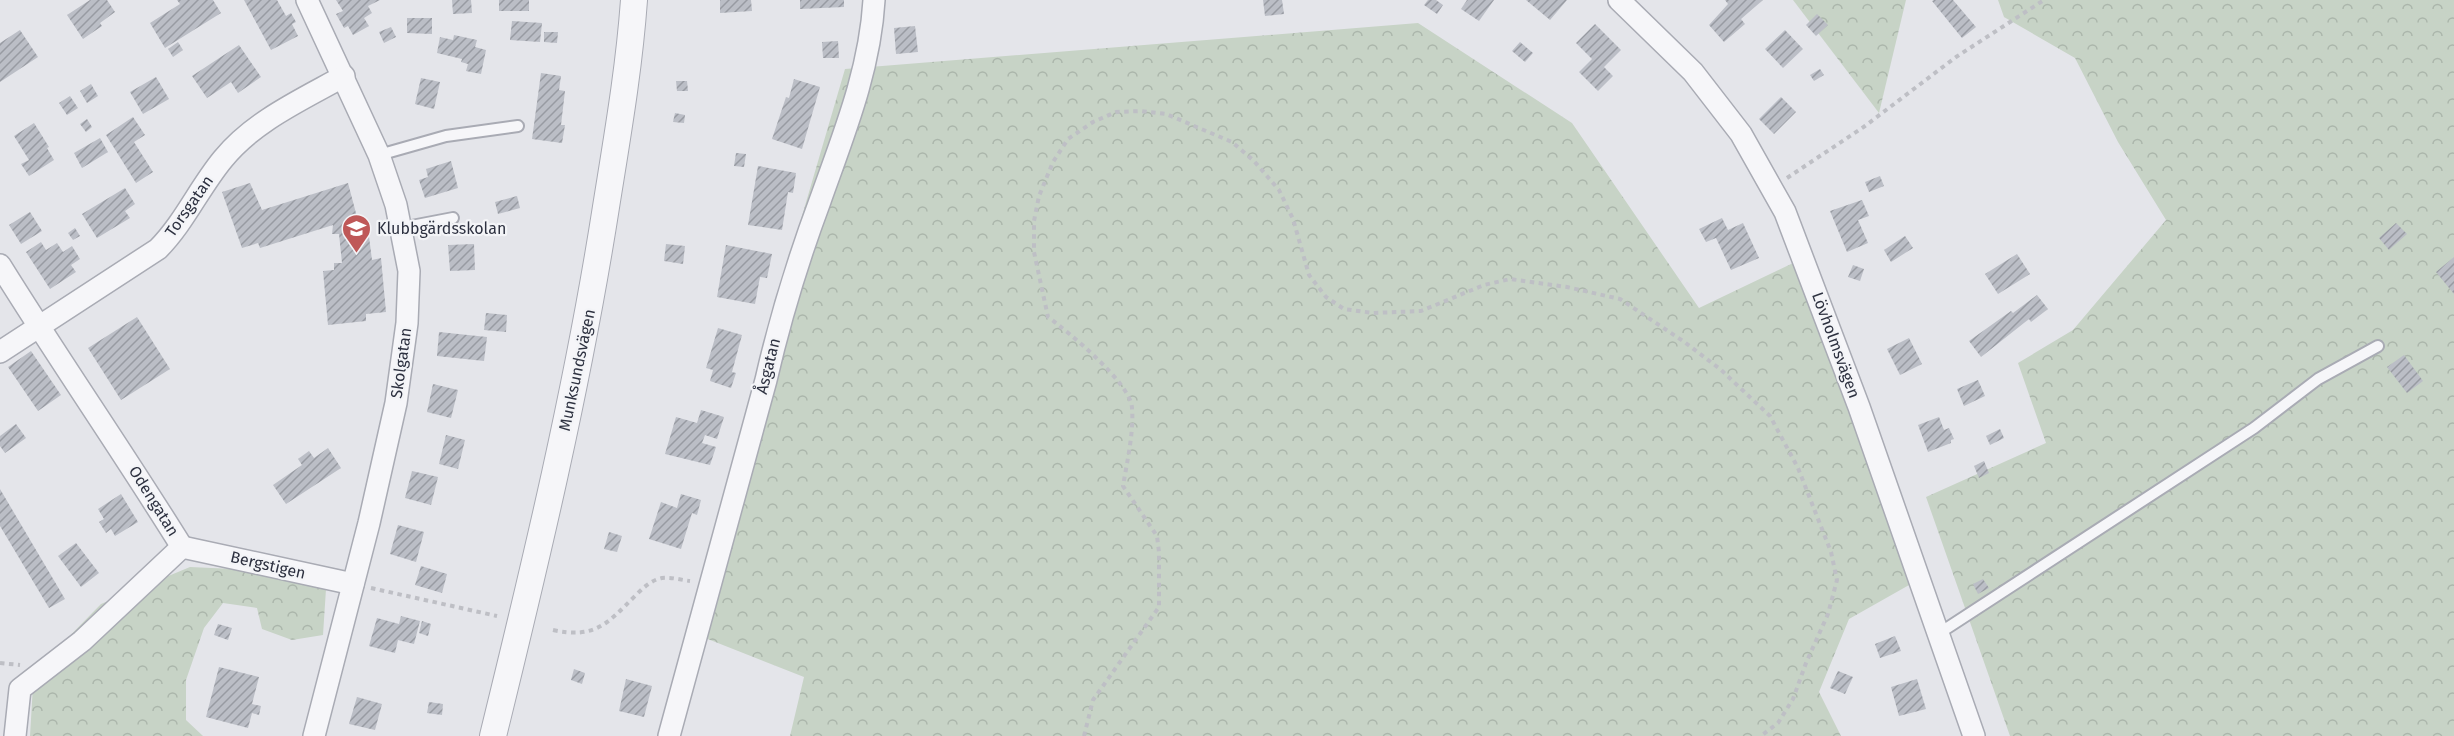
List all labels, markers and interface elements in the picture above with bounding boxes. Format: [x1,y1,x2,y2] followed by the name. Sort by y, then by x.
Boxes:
[161,172,217,240] street label: Torsgatan
[340,212,372,254] school or university icon: Klubbgärdsskolan
[377,219,506,238] place label: Klubbgärdsskolan
[1808,289,1864,401] street label: Lövholmsvägen
[555,307,599,433] street label: Munksundsvägen
[387,326,415,400] street label: Skolgatan
[751,336,784,396] street label: Åsgatan
[125,462,183,540] street label: Odengatan
[229,547,307,583] street label: Bergstigen

